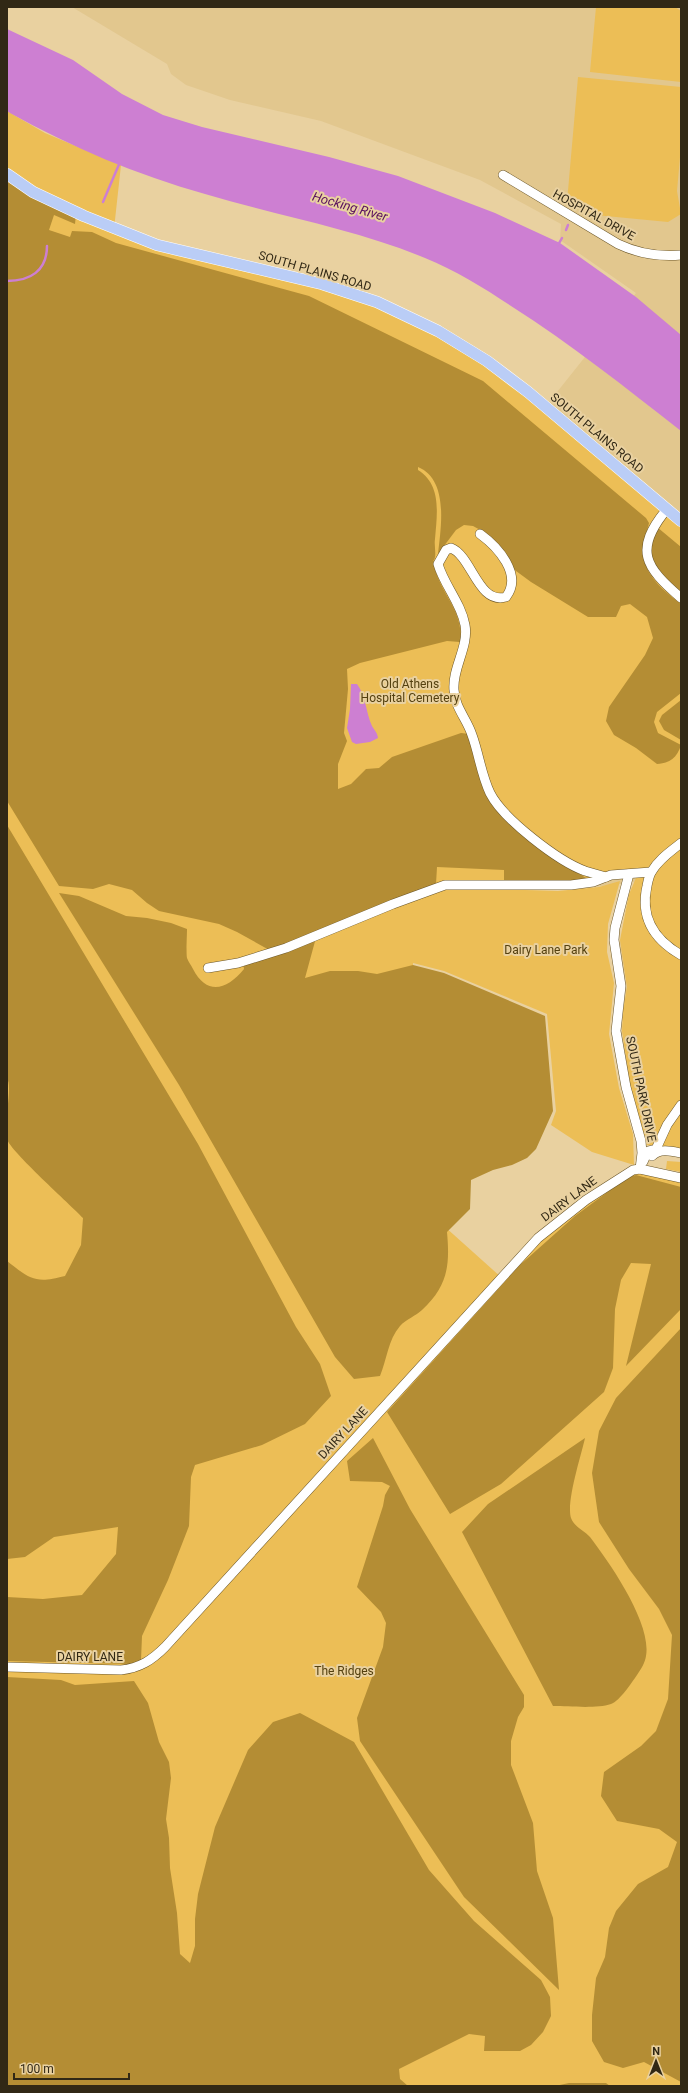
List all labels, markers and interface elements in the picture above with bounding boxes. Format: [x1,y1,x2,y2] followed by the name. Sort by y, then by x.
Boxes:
[551,187,638,243] street label: HOSPITAL DRIVE
[311,189,390,225] water label: Hocking River
[257,248,373,294] street label: SOUTH PLAINS ROAD
[548,390,646,476] street label: SOUTH PLAINS ROAD
[361,677,460,705] park label: Old Athens Hospital Cemetery
[504,943,589,957] park label: Dairy Lane Park
[623,1035,659,1143] street label: SOUTH PARK DRIVE
[538,1173,600,1224] street label: DAIRY LANE
[315,1404,371,1462] street label: DAIRY LANE
[57,1650,123,1664] street label: DAIRY LANE
[314,1664,374,1678] park label: The Ridges
[636,2041,676,2081] north arrow
[652,2045,660,2058] text: N
[14,2055,129,2081] scale bar
[20,2062,54,2076] text: 100 m

